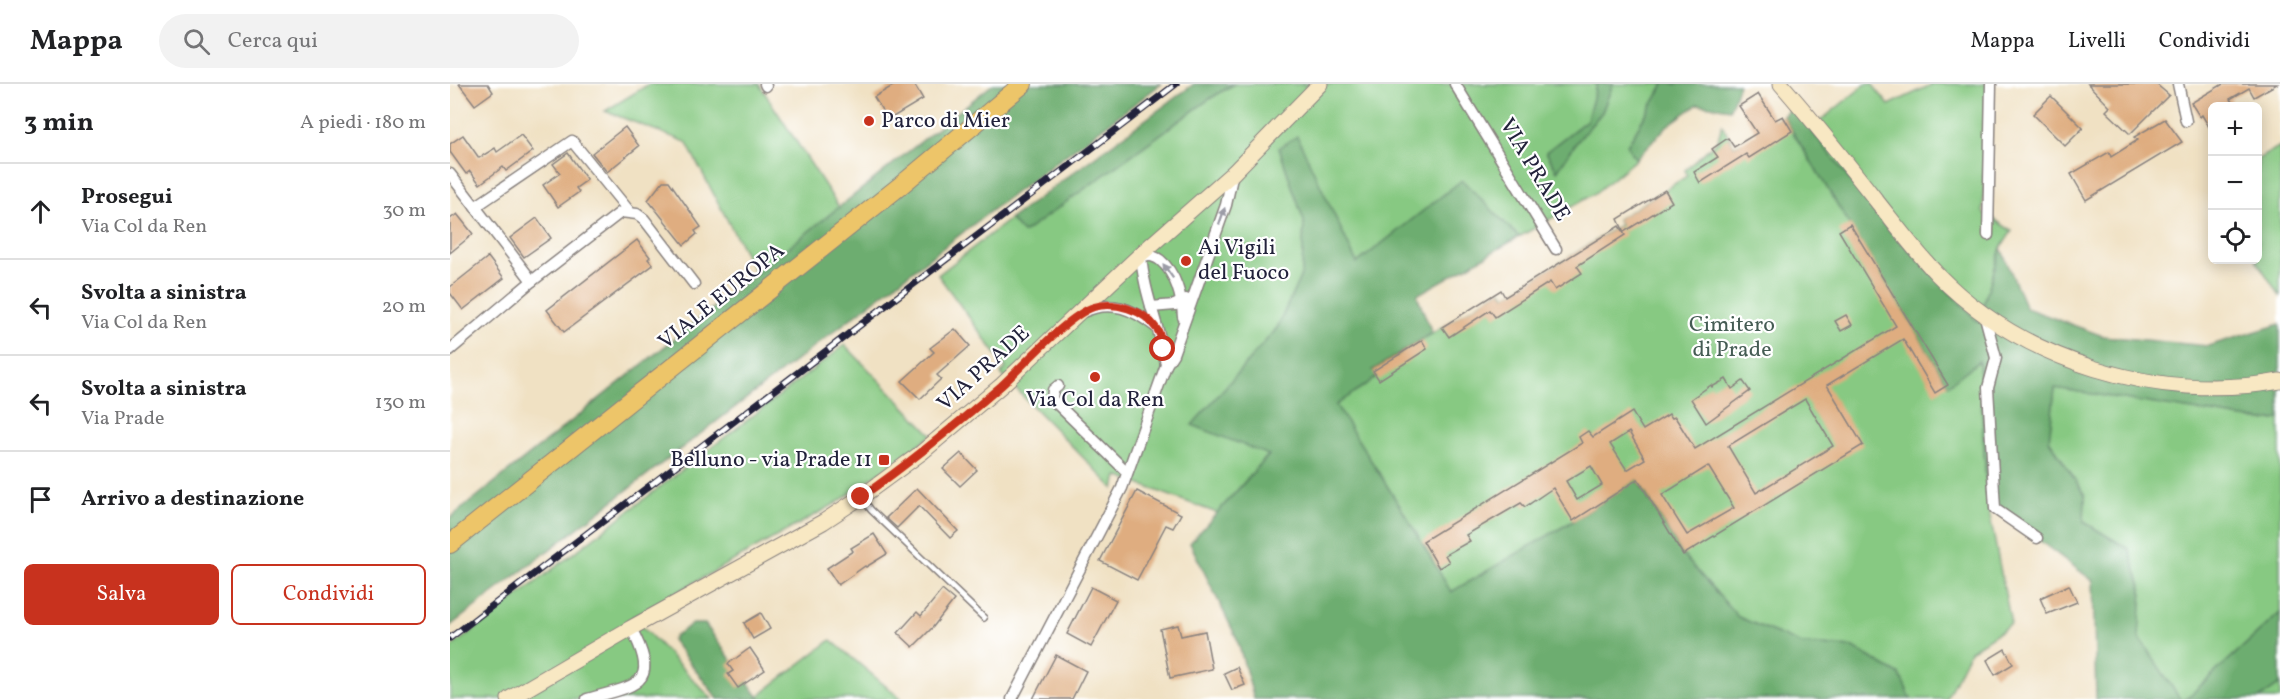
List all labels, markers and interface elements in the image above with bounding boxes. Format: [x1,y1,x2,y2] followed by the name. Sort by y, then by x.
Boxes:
[159,14,579,68] search box
[30,22,123,61] text: Mappa
[180,25,213,58] icon: search
[228,26,318,57] text: Cerca qui
[1970,27,2035,56] text: Mappa
[2068,27,2126,56] text: Livelli
[2159,27,2250,56] text: Condividi
[2208,102,2262,264] map controls
[2208,102,2262,156] button: +
[24,105,94,141] text: 3 min
[881,106,1010,137] place label: Parco di Mier
[300,109,426,137] text: A piedi · 180 m
[1491,113,1577,227] street label: VIA PRADE
[862,114,876,128] marker: Parco di Mier
[2208,156,2262,210] button: −
[81,182,173,213] text: Prosegui
[24,195,57,228] icon: ahead
[382,197,426,225] text: 30 m
[1217,207,1227,225] one-way arrow
[2208,210,2262,264] button: locate
[81,213,207,241] text: Via Col da Ren
[1198,233,1289,289] place label: Ai Vigili del Fuoco
[652,236,792,358] street label: VIALE EUROPA
[1179,254,1193,268] marker: Ai Vigili del Fuoco
[1162,264,1174,280] one-way arrow
[81,278,247,309] text: Svolta a sinistra
[24,291,57,324] icon: left
[382,293,426,321] text: 20 m
[81,309,207,337] text: Via Col da Ren
[1689,310,1775,366] park label: Cimitero di Prade
[931,319,1037,419] street label: VIA PRADE
[1149,335,1175,361] route start
[1088,370,1102,384] marker: Via Col da Ren
[81,374,247,405] text: Svolta a sinistra
[1026,385,1164,416] place label: Via Col da Ren
[24,387,57,420] icon: left
[375,389,426,417] text: 130 m
[81,405,164,433] text: Via Prade
[670,445,872,476] place label: Belluno - via Prade 11
[877,453,891,467] marker: Belluno - via Prade 11
[24,483,57,516] icon: arrive
[847,483,873,509] route end
[81,484,304,515] text: Arrivo a destinazione
[24,564,219,625] button: Salva
[231,564,426,625] button: Condividi

